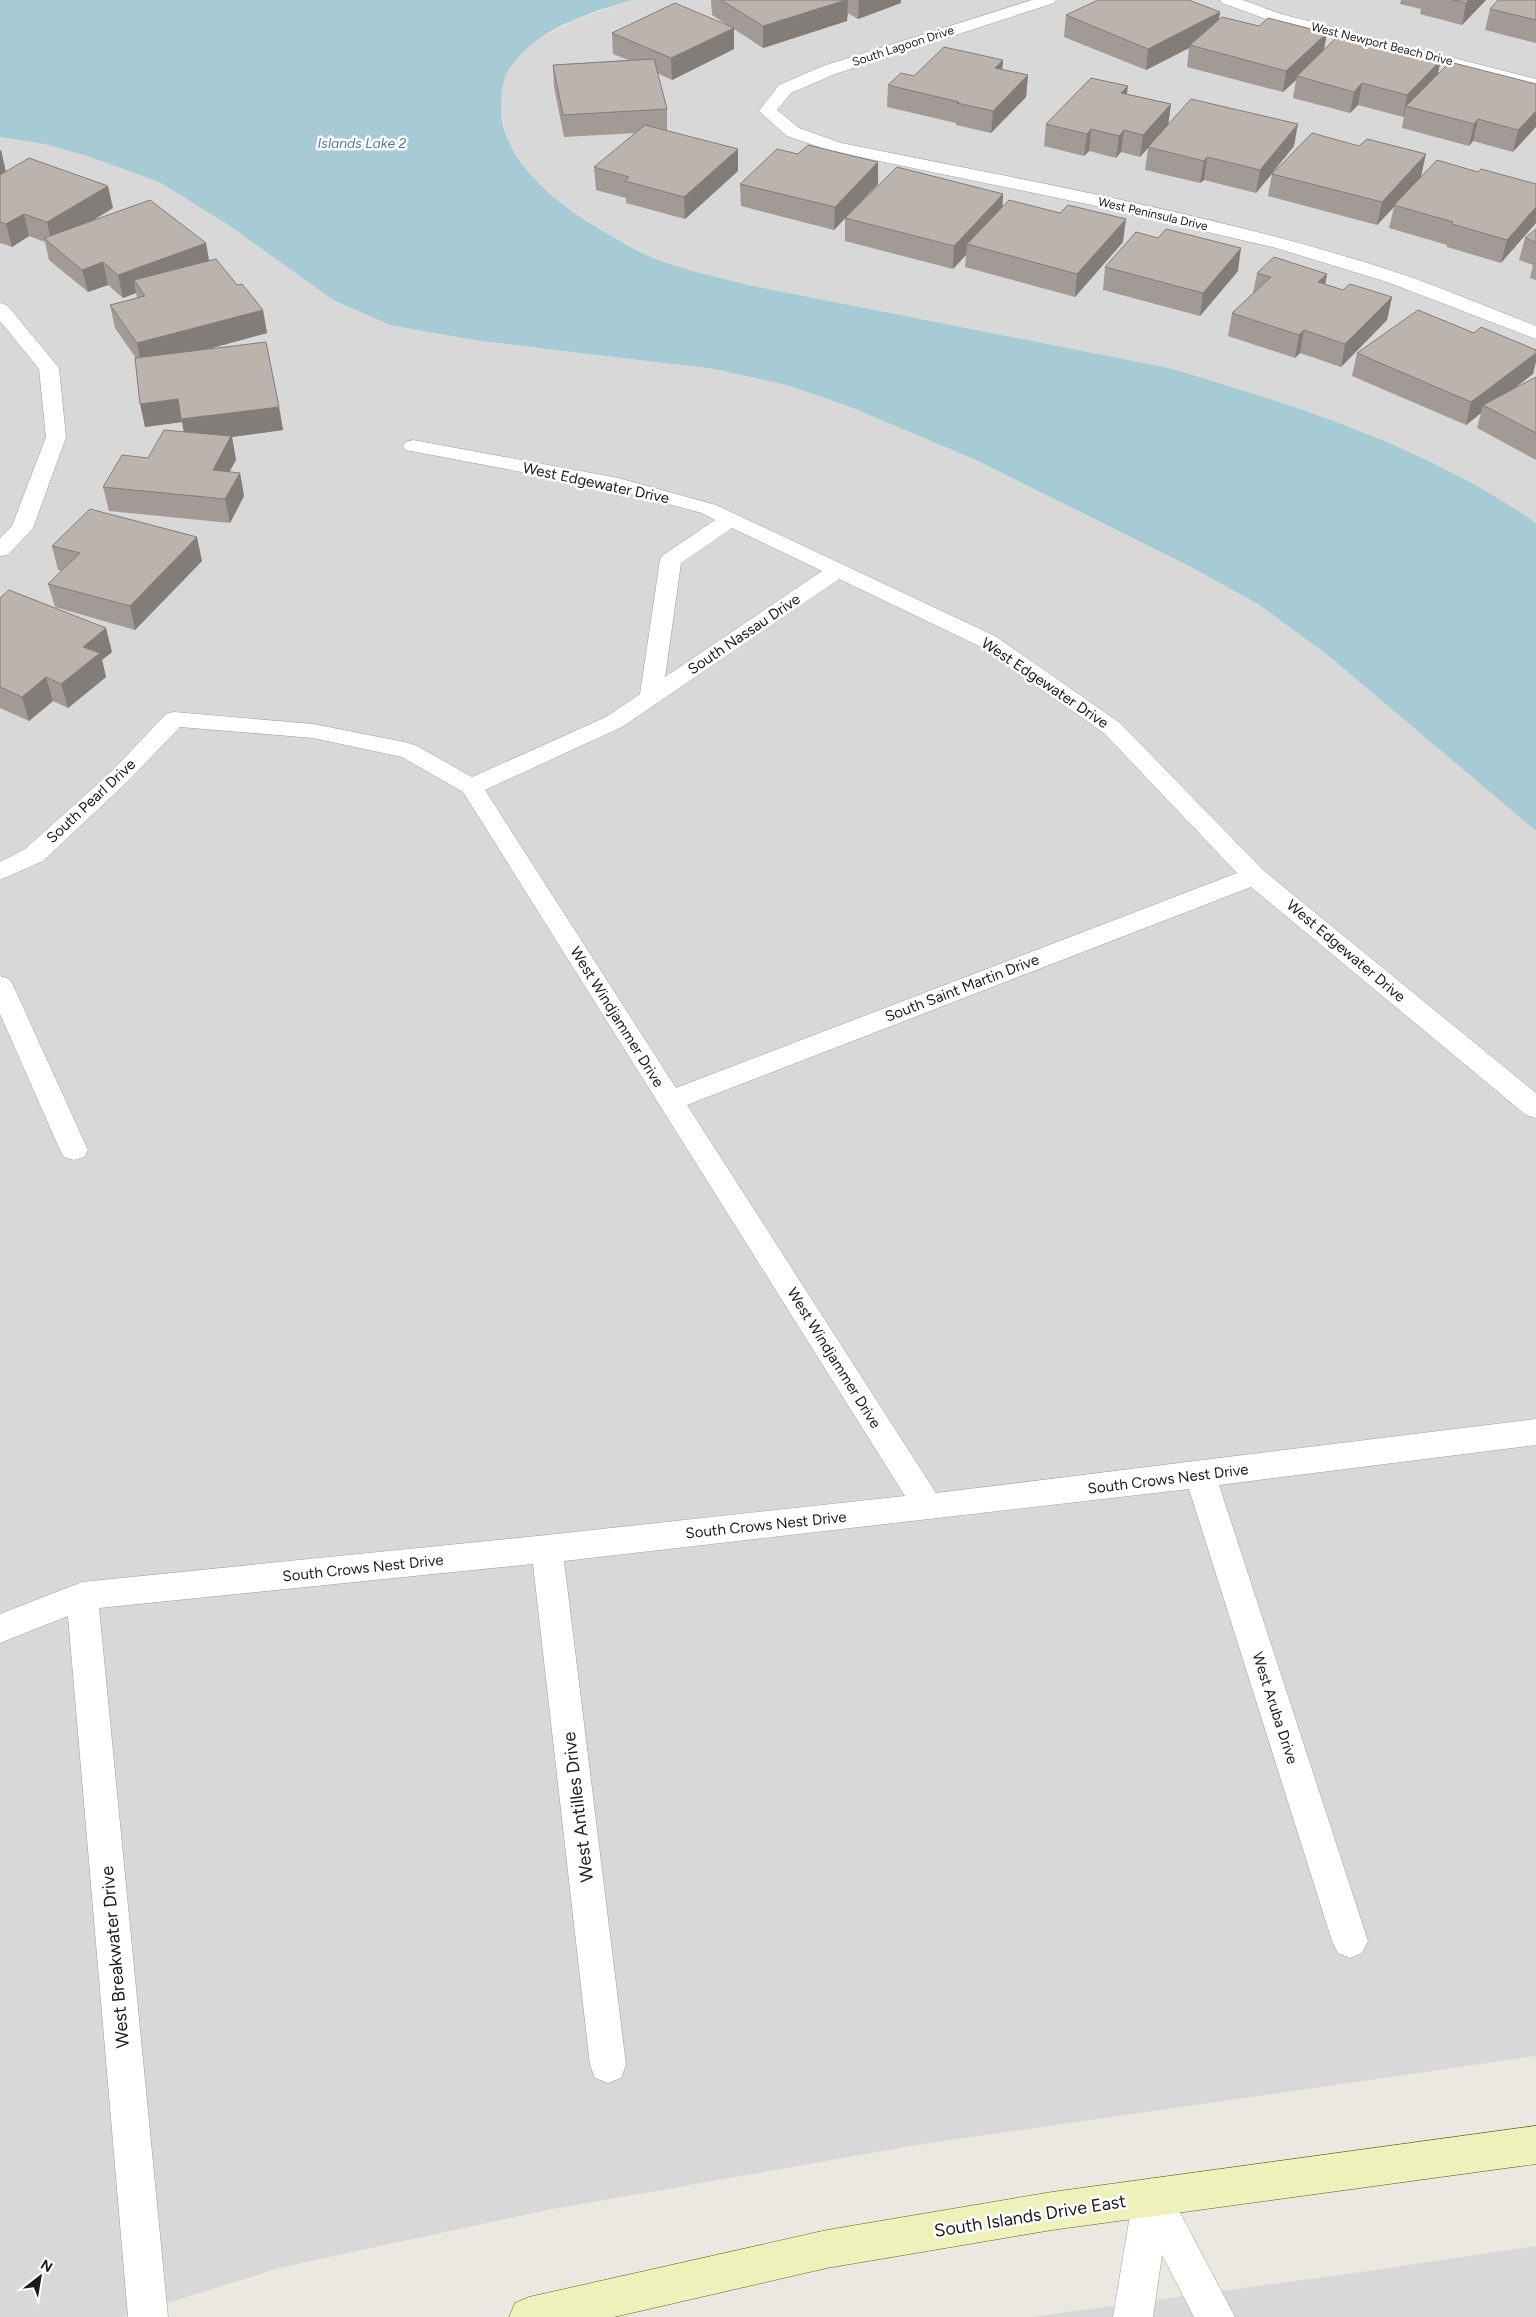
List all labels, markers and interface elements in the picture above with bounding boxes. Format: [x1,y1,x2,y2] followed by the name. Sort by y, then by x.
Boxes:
[1310,20,1455,68] street label: West Newport Beach Drive
[850,23,956,69] street label: South Lagoon Drive
[318,135,407,152] water label: Islands Lake 2
[1097,195,1210,234] street label: West Peninsula Drive
[521,459,671,507] street label: West Edgewater Drive
[684,590,804,678] street label: South Nassau Drive
[978,634,1112,732] street label: West Edgewater Drive
[43,755,139,847] street label: South Pearl Drive
[1283,896,1409,1006] street label: West Edgewater Drive
[566,943,668,1091] street label: West Windjammer Drive
[882,950,1042,1026] street label: South Saint Martin Drive
[783,1284,885,1432] street label: West Windjammer Drive
[1087,1460,1249,1498] street label: South Crows Nest Drive
[685,1508,847,1542] street label: South Crows Nest Drive
[282,1551,444,1585] street label: South Crows Nest Drive
[1248,1650,1302,1766] street label: West Aruba Drive
[558,1730,598,1883] street label: West Antilles Drive
[96,1865,134,2049] street label: West Breakwater Drive
[933,2190,1128,2242] street label: South Islands Drive East
[15,2252,65,2302] north arrow
[37,2256,55,2276] text: N

